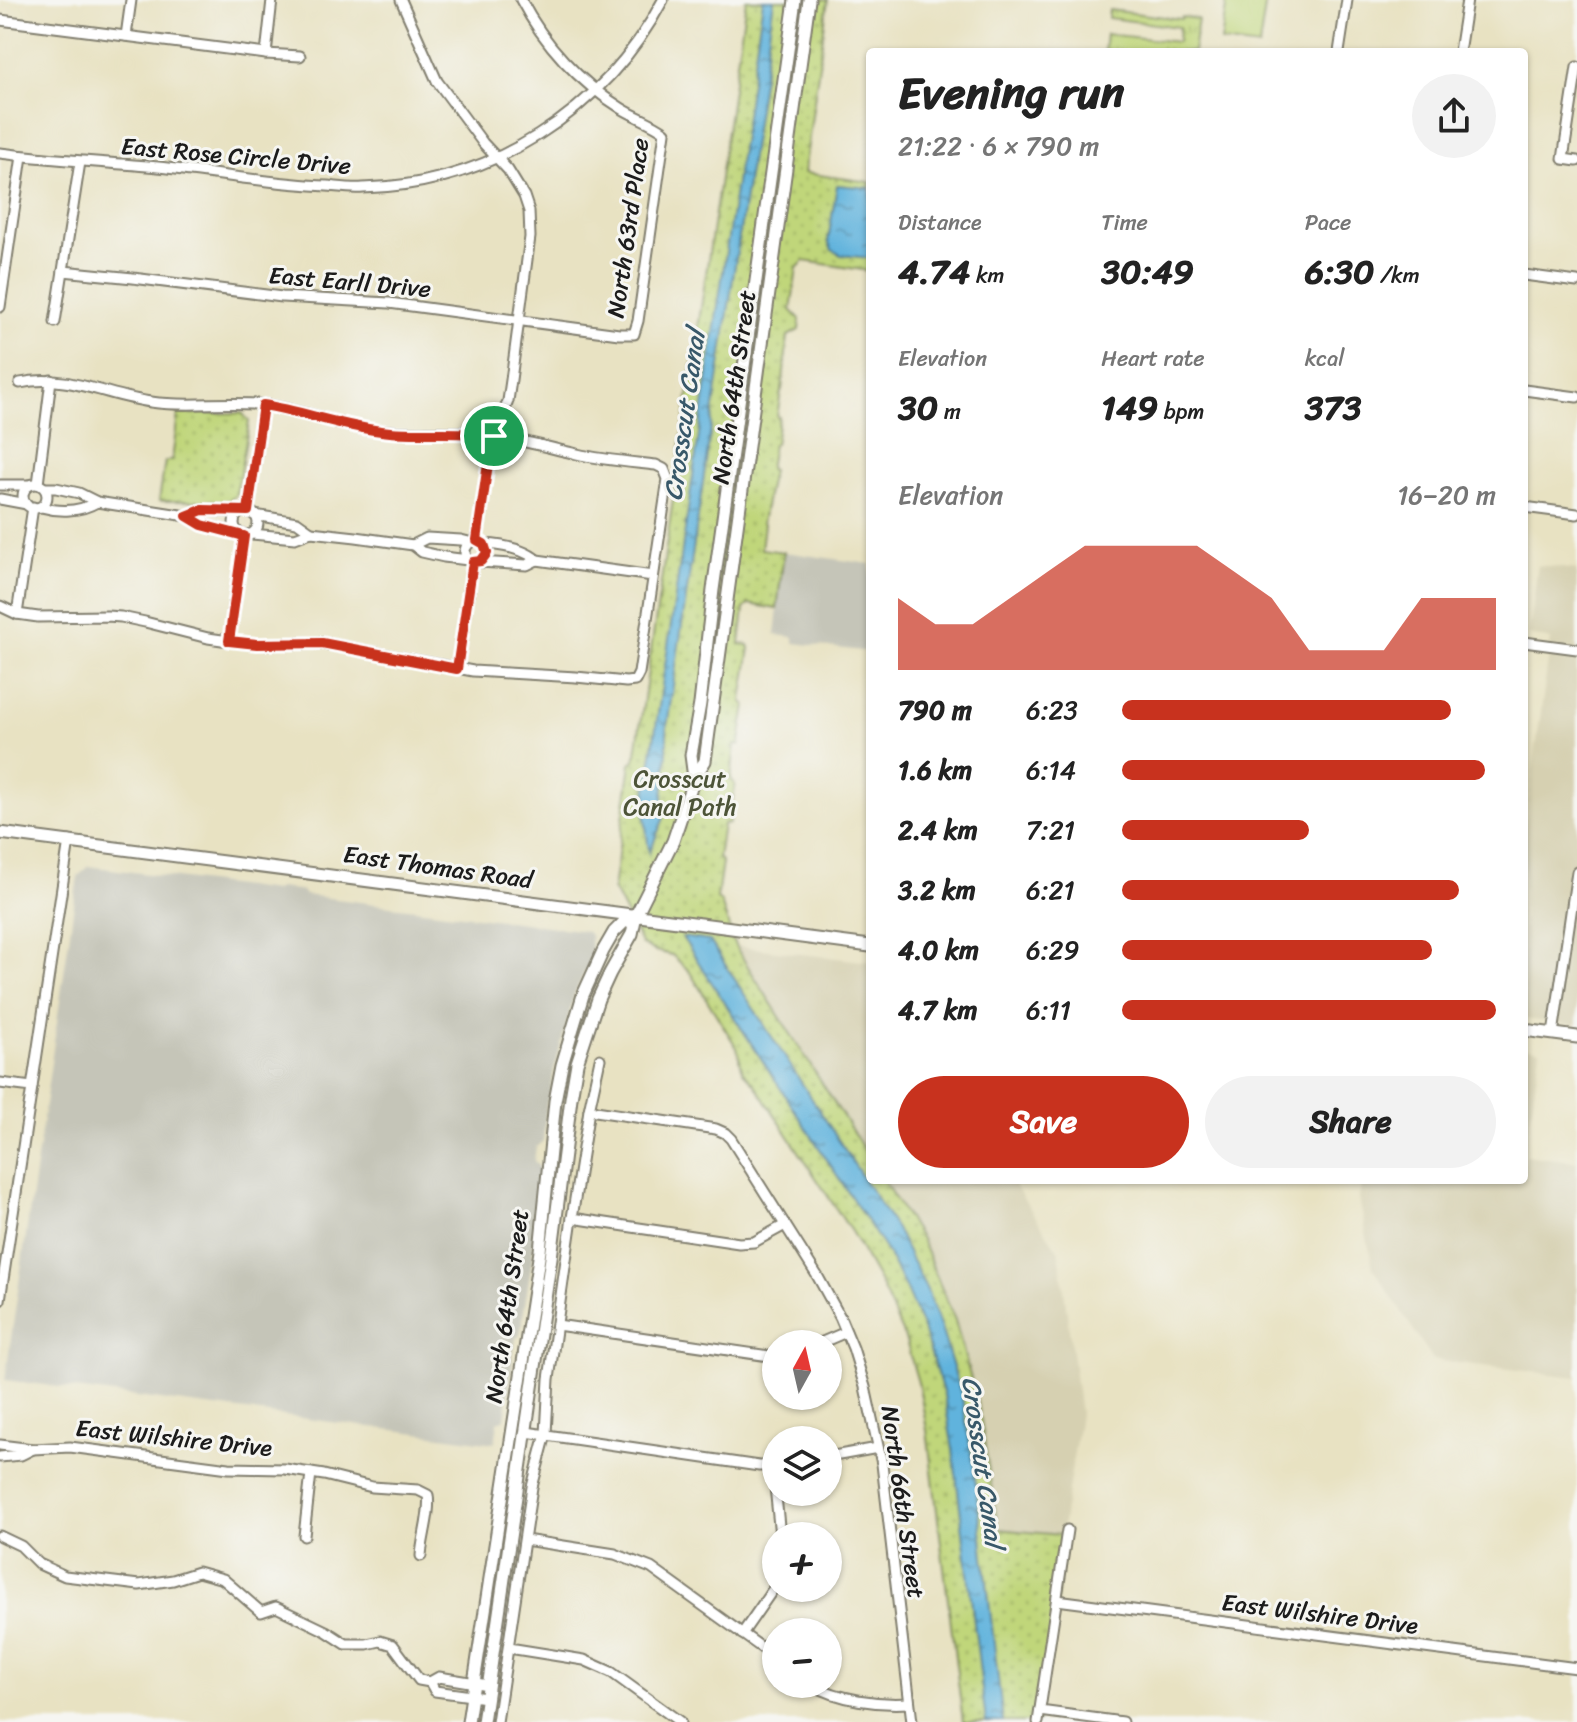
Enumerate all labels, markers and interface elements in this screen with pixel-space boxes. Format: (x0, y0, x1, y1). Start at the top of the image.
text: Evening run (898, 54, 1124, 132)
button: share (1412, 74, 1496, 158)
text: 21:22 · 6 × 790 m (898, 123, 1099, 169)
street label: East Rose Circle Drive (119, 125, 353, 187)
street label: North 63rd Place (595, 135, 661, 321)
text: Distance (898, 203, 982, 242)
text: Time (1101, 203, 1148, 242)
text: Pace (1305, 203, 1351, 242)
text: 4.74 (898, 242, 970, 302)
text: 30:49 (1101, 242, 1194, 302)
text: 6:30 (1305, 242, 1374, 302)
street label: East Earll Drive (267, 254, 433, 310)
text: km (970, 256, 1005, 295)
text: /km (1374, 256, 1420, 295)
street label: North 64th Street (700, 287, 768, 487)
water label: Crosscut Canal (649, 321, 719, 503)
text: Elevation (898, 339, 987, 378)
text: Heart rate (1101, 339, 1205, 378)
text: kcal (1305, 339, 1345, 378)
text: 30 (898, 378, 938, 438)
text: 149 (1101, 378, 1158, 438)
text: 373 (1305, 378, 1361, 438)
text: m (938, 392, 961, 431)
text: bpm (1158, 392, 1204, 431)
pin (460, 402, 528, 470)
icon: arrive (472, 414, 516, 458)
text: Elevation (898, 472, 1003, 518)
text: 16–20 m (1397, 472, 1496, 518)
text: 790 m (898, 687, 972, 733)
text: 6:23 (1026, 687, 1078, 733)
text: 1.6 km (898, 747, 972, 793)
text: 6:14 (1026, 747, 1076, 793)
park label: Crosscut Canal Path (623, 758, 737, 828)
text: 2.4 km (898, 807, 978, 853)
text: 7:21 (1026, 807, 1075, 853)
street label: East Thomas Road (341, 833, 537, 901)
text: 3.2 km (898, 867, 976, 913)
text: 6:21 (1026, 867, 1075, 913)
text: 4.0 km (898, 927, 979, 973)
text: 6:29 (1026, 927, 1080, 973)
text: 4.7 km (898, 987, 977, 1033)
text: 6:11 (1026, 987, 1071, 1033)
button: Save (898, 1076, 1189, 1168)
button: Share (1205, 1076, 1496, 1168)
street label: North 64th Street (473, 1206, 541, 1406)
north arrow (762, 1330, 842, 1410)
map controls (762, 1330, 842, 1698)
water label: Crosscut Canal (948, 1374, 1018, 1556)
street label: North 66th Street (869, 1403, 937, 1601)
street label: East Wilshire Drive (74, 1407, 275, 1469)
button: layers (762, 1426, 842, 1506)
button: + (762, 1522, 842, 1602)
street label: East Wilshire Drive (1220, 1581, 1421, 1647)
button: − (762, 1618, 842, 1698)

